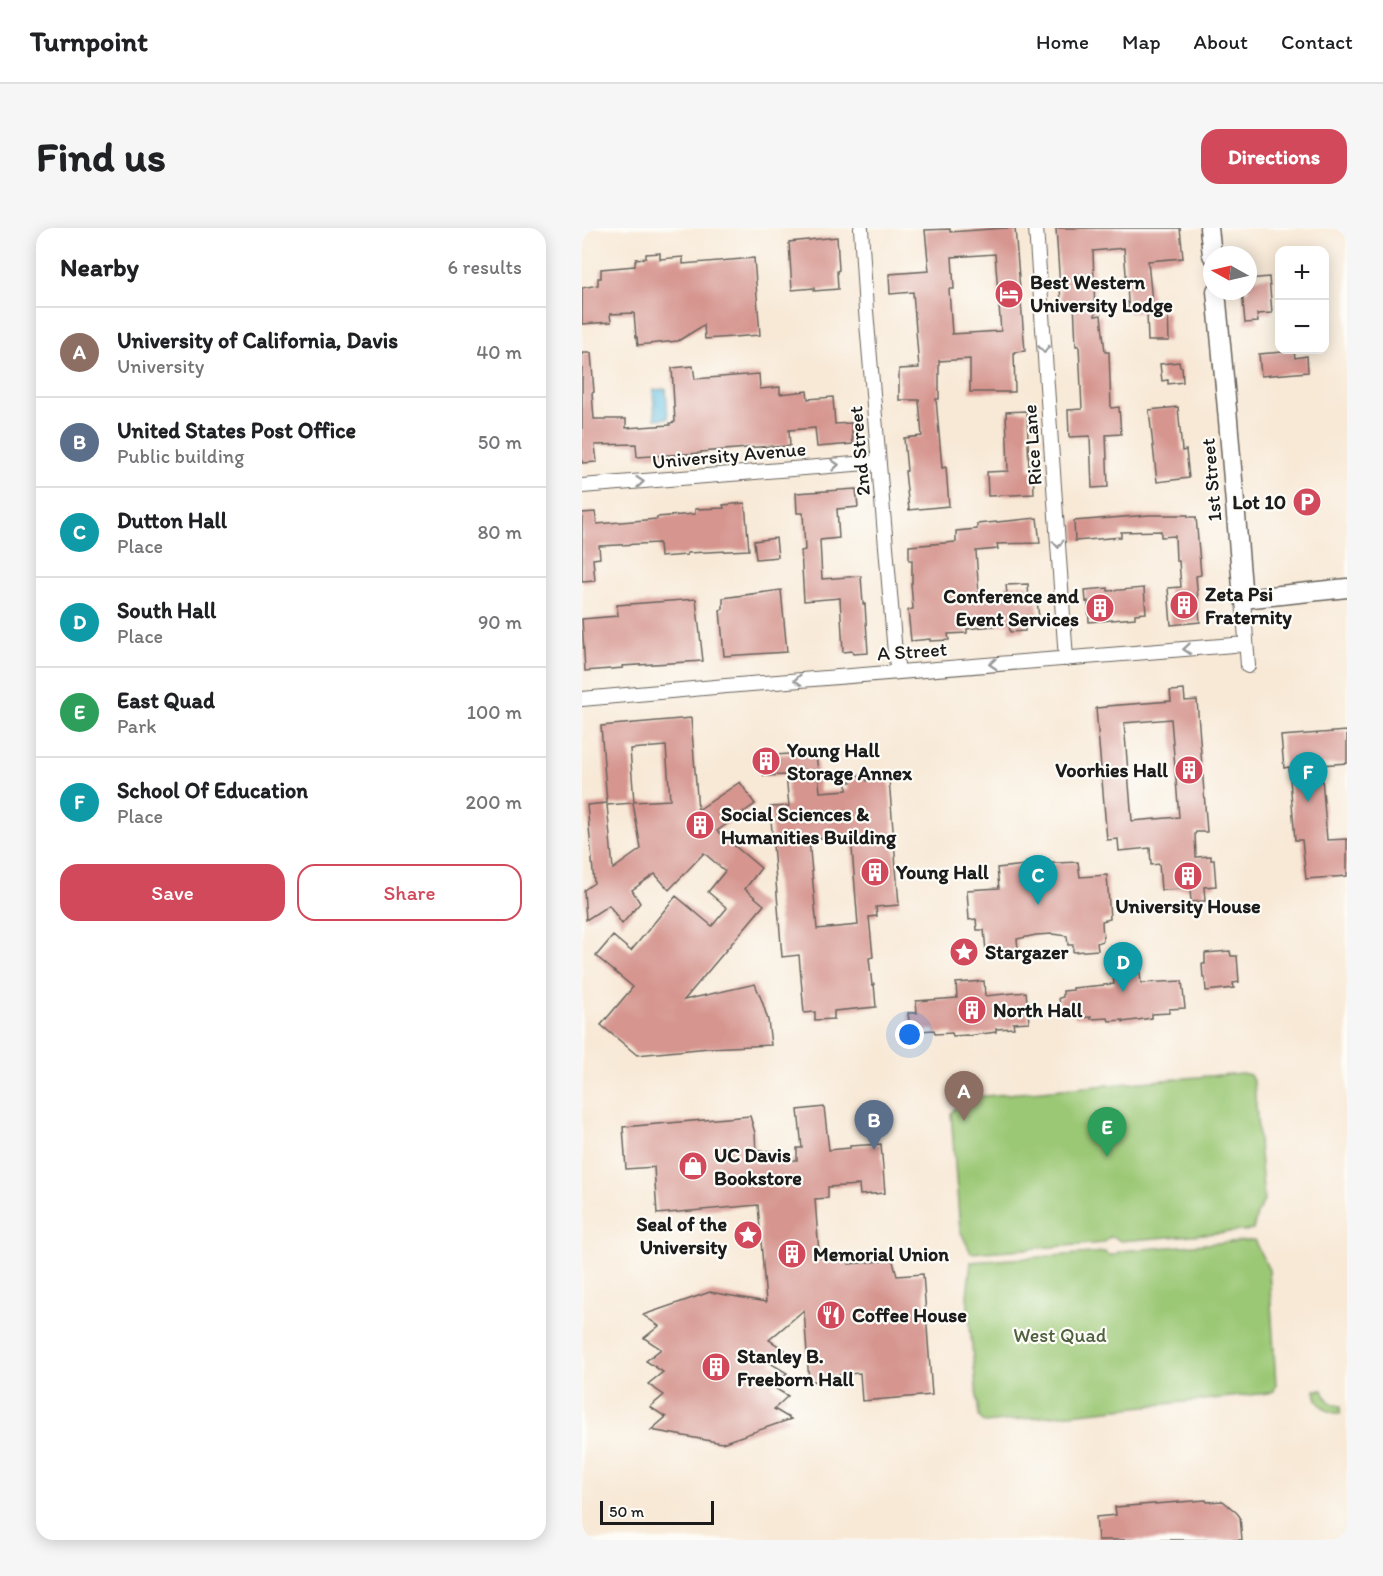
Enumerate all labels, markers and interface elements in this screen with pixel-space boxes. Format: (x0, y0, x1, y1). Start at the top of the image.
text: Turnpoint (30, 24, 148, 58)
text: Home (1036, 29, 1089, 54)
text: Map (1122, 29, 1161, 54)
text: About (1194, 29, 1248, 54)
text: Contact (1281, 29, 1353, 54)
button: Directions (1201, 129, 1347, 184)
text: Find us (36, 131, 166, 182)
north arrow (1203, 246, 1257, 300)
map controls (1275, 246, 1329, 354)
button: + (1275, 246, 1329, 300)
text: Nearby (60, 251, 139, 283)
text: 6 results (448, 255, 522, 279)
place label: Best Western University Lodge (1030, 270, 1173, 318)
hotel icon: Best Western University Lodge (993, 278, 1025, 310)
button: − (1275, 300, 1329, 354)
text: University of California, Davis (117, 327, 398, 354)
text: A (73, 340, 86, 364)
text: 40 m (476, 340, 522, 364)
one-way arrow (1038, 345, 1051, 354)
text: University (117, 354, 204, 378)
street label: 2nd Street (843, 404, 875, 497)
street label: Rice Lane (1017, 404, 1047, 486)
text: United States Post Office (117, 417, 356, 444)
text: B (73, 430, 86, 454)
text: 50 m (478, 430, 522, 454)
street label: University Avenue (651, 436, 807, 474)
street label: 1st Street (1195, 437, 1227, 523)
text: Public building (117, 444, 244, 468)
one-way arrow (830, 459, 839, 472)
one-way arrow (636, 475, 645, 488)
parking icon: Lot 10 (1291, 486, 1323, 518)
place label: Lot 10 (1232, 490, 1286, 514)
text: Dutton Hall (117, 507, 227, 534)
text: C (73, 520, 86, 544)
text: 80 m (477, 520, 522, 544)
text: Place (117, 534, 163, 558)
one-way arrow (1052, 539, 1065, 548)
place label: Zeta Psi Fraternity (1205, 582, 1292, 630)
place label: Conference and Event Services (943, 584, 1080, 631)
building icon: Zeta Psi Fraternity (1168, 589, 1200, 621)
building icon: Conference and Event Services (1084, 592, 1116, 624)
text: South Hall (117, 597, 216, 624)
text: D (73, 610, 86, 634)
text: 90 m (478, 610, 522, 634)
text: Place (117, 624, 163, 648)
street label: A Street (876, 637, 948, 665)
one-way arrow (1183, 642, 1192, 655)
one-way arrow (988, 658, 997, 671)
one-way arrow (794, 673, 803, 686)
text: East Quad (117, 687, 215, 714)
text: E (74, 700, 85, 724)
text: 100 m (467, 700, 522, 724)
text: Park (117, 714, 156, 738)
place label: Young Hall Storage Annex (786, 738, 913, 786)
building icon: Young Hall Storage Annex (750, 745, 782, 777)
pin: F (1288, 752, 1328, 802)
building icon: Voorhies Hall (1173, 754, 1205, 786)
place label: Voorhies Hall (1055, 758, 1168, 782)
text: School Of Education (117, 777, 308, 804)
text: F (74, 790, 85, 814)
text: 200 m (466, 790, 522, 814)
place label: Social Sciences & Humanities Building (721, 802, 897, 850)
text: Place (117, 804, 163, 828)
building icon: Social Sciences & Humanities Building (684, 809, 716, 841)
building icon: Young Hall (859, 856, 891, 888)
pin: C (1018, 856, 1058, 905)
place label: Young Hall (895, 860, 989, 885)
building icon: University House (1172, 860, 1204, 892)
button: Save (60, 864, 285, 921)
button: Share (297, 864, 522, 921)
place label: University House (1115, 894, 1261, 919)
place icon: Stargazer (948, 936, 980, 968)
place label: Stargazer (985, 940, 1069, 965)
pin: D (1104, 942, 1142, 992)
building icon: North Hall (956, 994, 988, 1026)
place label: North Hall (993, 998, 1083, 1022)
your location (895, 1020, 924, 1049)
pin: A (944, 1072, 983, 1121)
pin: B (854, 1100, 894, 1150)
pin: E (1088, 1108, 1126, 1157)
place label: UC Davis Bookstore (714, 1143, 802, 1190)
shop icon: UC Davis Bookstore (677, 1150, 709, 1182)
place label: Seal of the University (636, 1212, 728, 1260)
place icon: Seal of the University (732, 1219, 764, 1251)
building icon: Memorial Union (776, 1238, 808, 1270)
place label: Memorial Union (813, 1242, 949, 1266)
restaurant icon: Coffee House (815, 1299, 847, 1331)
place label: Coffee House (852, 1303, 967, 1327)
park label: West Quad (1013, 1323, 1107, 1347)
place label: Stanley B. Freeborn Hall (737, 1344, 854, 1391)
building icon: Stanley B. Freeborn Hall (700, 1351, 732, 1383)
scale bar (600, 1498, 714, 1526)
text: 50 m (609, 1502, 644, 1521)

